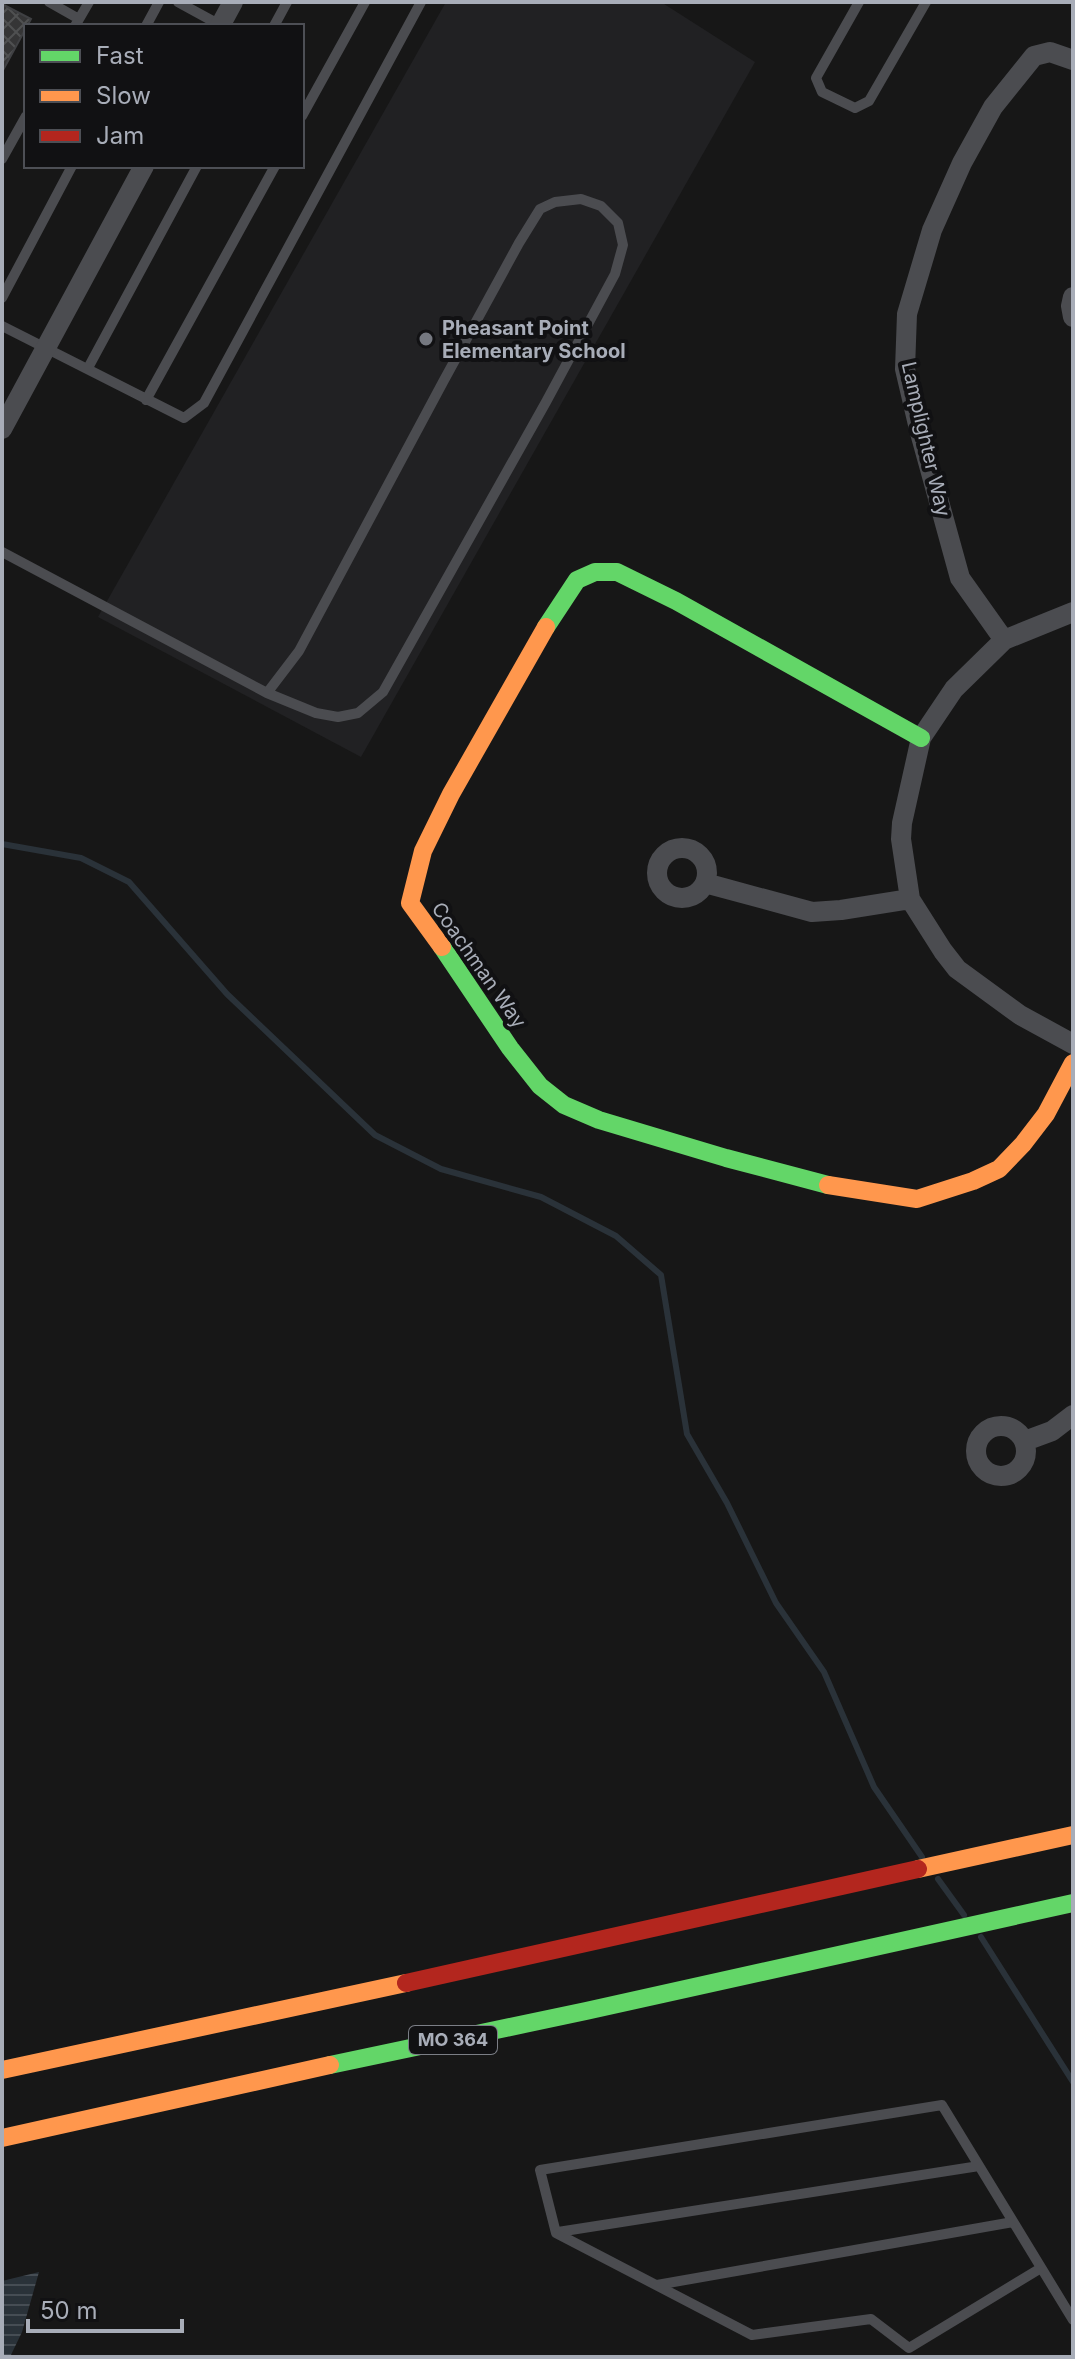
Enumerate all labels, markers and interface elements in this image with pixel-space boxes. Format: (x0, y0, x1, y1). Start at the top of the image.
legend (24, 24, 304, 168)
text: Fast (96, 41, 144, 70)
text: Slow (96, 81, 151, 110)
text: Jam (96, 121, 144, 150)
place label: Pheasant Point Elementary School (442, 316, 626, 363)
marker: Pheasant Point Elementary School (417, 330, 435, 348)
street label: Lamplighter Way (897, 359, 955, 519)
street label: Coachman Way (427, 897, 531, 1033)
road number: MO 364 (409, 2026, 497, 2054)
scale bar (28, 2283, 182, 2333)
text: 50 m (40, 2296, 98, 2325)

